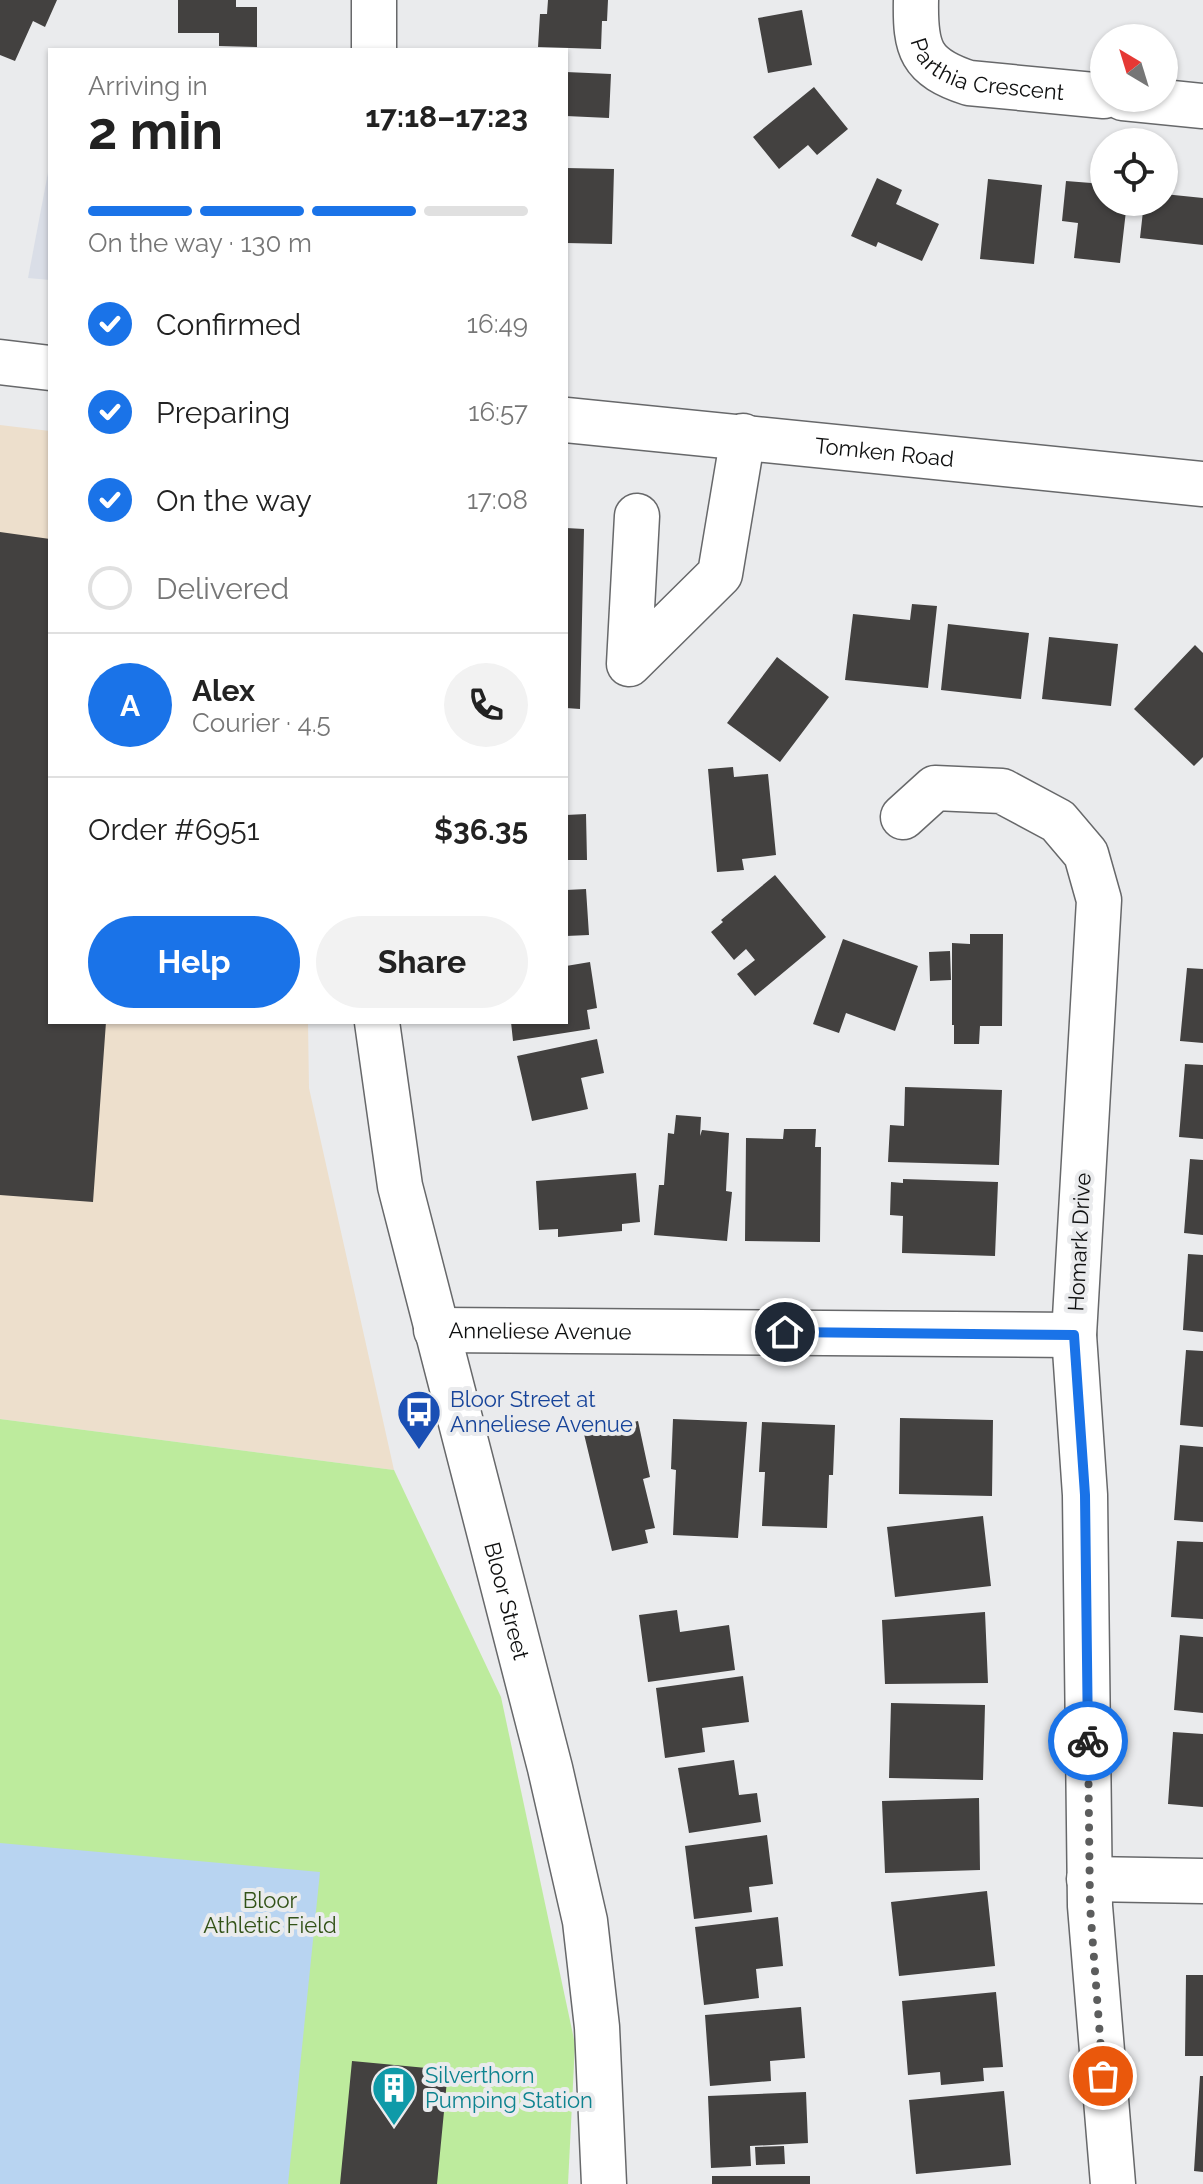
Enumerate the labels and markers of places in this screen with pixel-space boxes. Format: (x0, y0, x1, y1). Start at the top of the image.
pin (751, 1298, 819, 1366)
place label: Bloor Street at Anneliese Avenue (450, 1386, 633, 1437)
bus stop icon: Bloor Street at Anneliese Avenue (395, 1388, 443, 1451)
pin (1069, 2042, 1137, 2110)
place label: Silverthorn Pumping Station (425, 2062, 593, 2113)
building icon: Silverthorn Pumping Station (370, 2064, 418, 2127)

